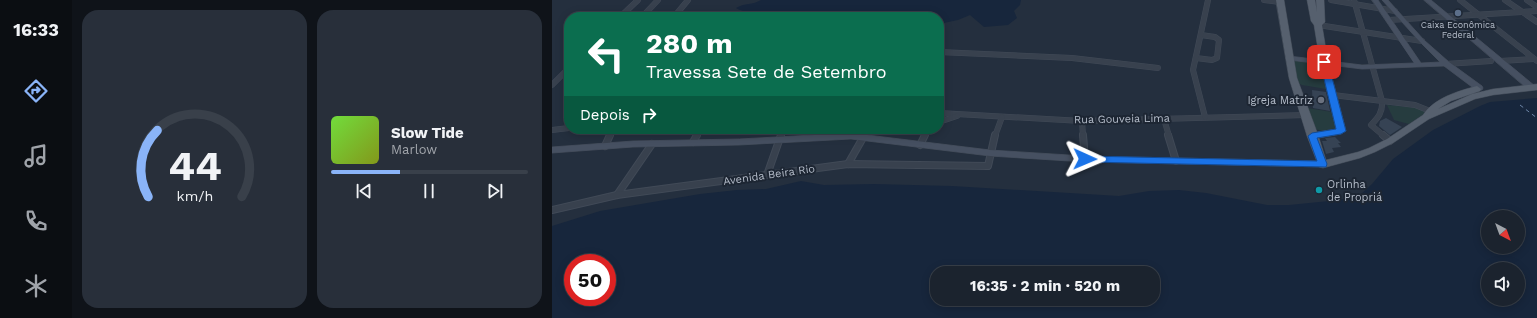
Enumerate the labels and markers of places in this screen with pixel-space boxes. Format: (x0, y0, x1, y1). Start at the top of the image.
marker: Caixa Econômica Federal (1453, 8, 1463, 18)
place label: Caixa Econômica Federal (1421, 20, 1495, 40)
pin (1307, 45, 1341, 79)
place label: Igreja Matriz (1247, 94, 1313, 107)
marker: Igreja Matriz (1316, 95, 1326, 105)
place label: Orlinha de Propriá (1327, 178, 1382, 204)
marker: Orlinha de Propriá (1314, 185, 1324, 195)

